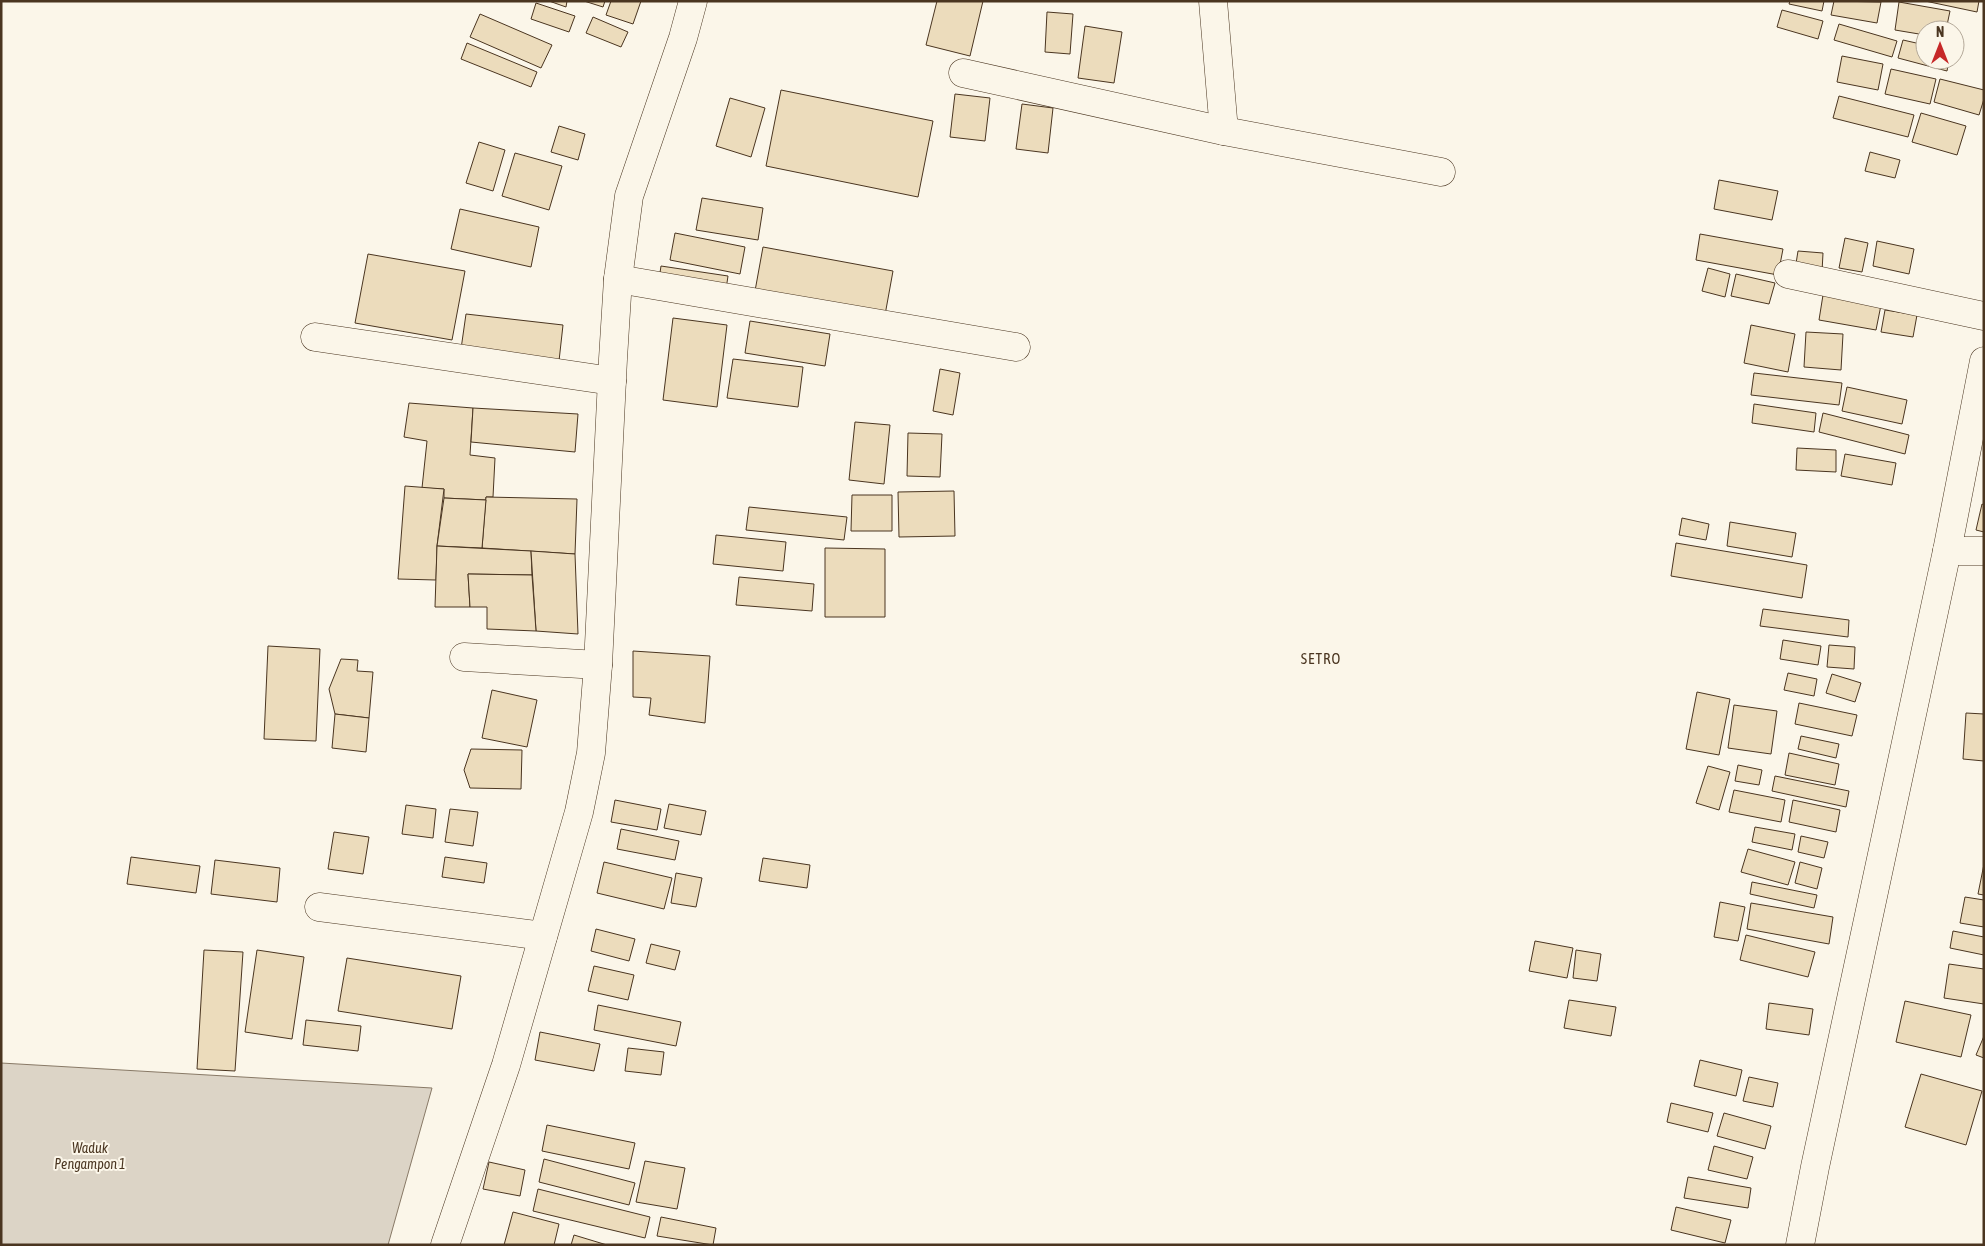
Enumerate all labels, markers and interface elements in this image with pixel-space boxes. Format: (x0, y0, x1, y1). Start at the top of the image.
north arrow (1915, 20, 1965, 70)
text: N (1936, 24, 1944, 40)
district label: SETRO (1301, 650, 1341, 667)
water label: Waduk Pengampon 1 (54, 1140, 126, 1172)

